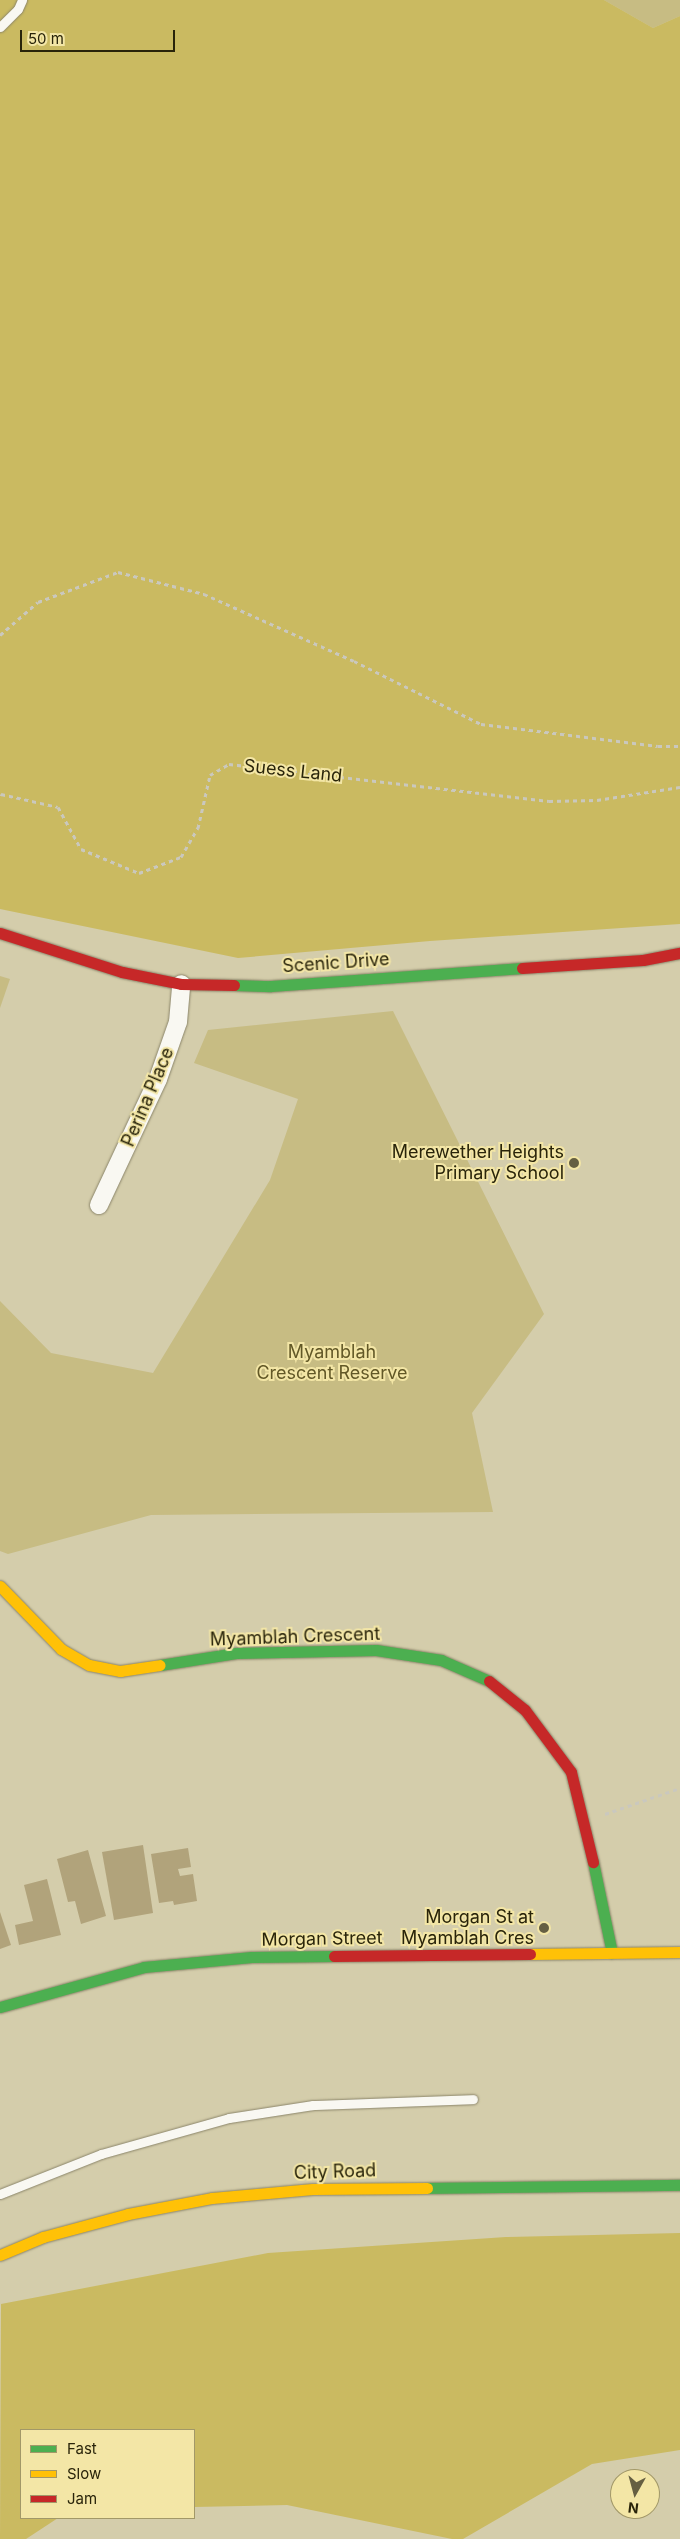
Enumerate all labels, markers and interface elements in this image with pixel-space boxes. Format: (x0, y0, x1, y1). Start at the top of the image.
scale bar (22, 20, 178, 52)
text: 50 m (28, 29, 64, 48)
street label: Suess Land (243, 755, 343, 787)
street label: Scenic Drive (282, 948, 390, 978)
street label: Perina Place (117, 1044, 179, 1150)
place label: Merewether Heights Primary School (392, 1142, 564, 1184)
marker: Merewether Heights Primary School (568, 1157, 580, 1169)
park label: Myamblah Crescent Reserve (256, 1342, 408, 1385)
street label: Myamblah Crescent (209, 1623, 381, 1651)
place label: Morgan St at Myamblah Cres (401, 1907, 534, 1950)
marker: Morgan St at Myamblah Cres (538, 1922, 550, 1934)
street label: Morgan Street (261, 1927, 383, 1951)
street label: City Road (293, 2160, 377, 2184)
legend (20, 2429, 195, 2519)
text: Fast (67, 2439, 97, 2458)
text: Slow (67, 2464, 101, 2483)
north arrow (610, 2469, 660, 2519)
text: Jam (67, 2489, 97, 2508)
text: N (627, 2499, 640, 2517)

